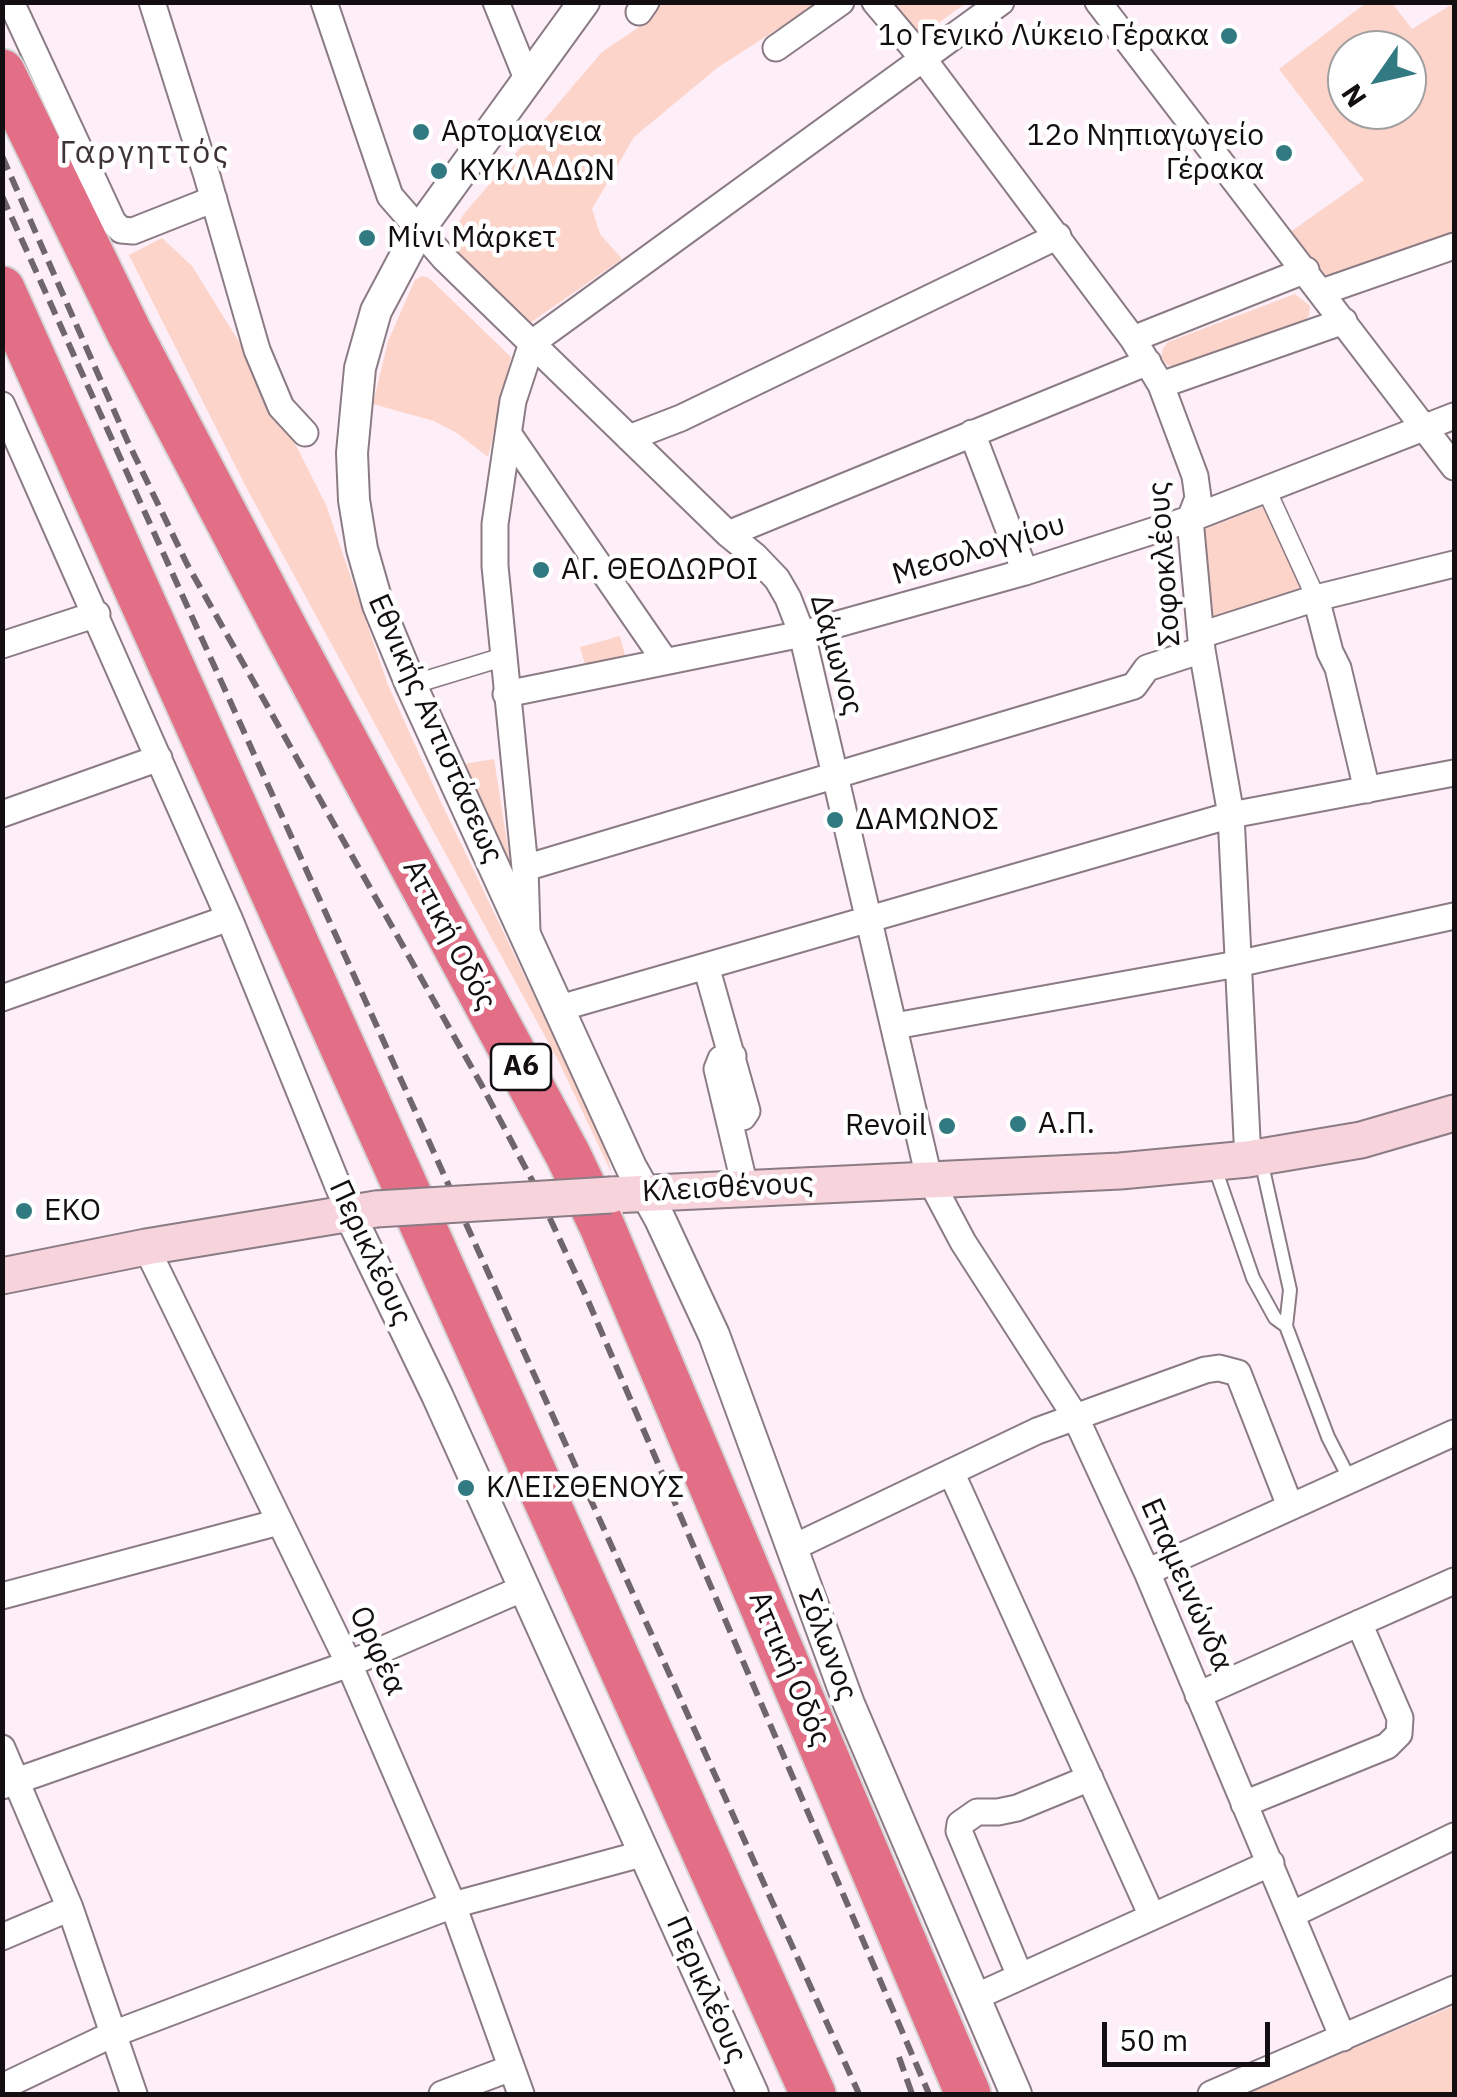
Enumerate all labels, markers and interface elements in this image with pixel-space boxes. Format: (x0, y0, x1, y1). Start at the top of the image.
place label: 1ο Γενικό Λύκειο Γέρακα (878, 18, 1209, 54)
marker: 1ο Γενικό Λύκειο Γέρακα (1218, 25, 1240, 47)
north arrow (1327, 30, 1427, 130)
text: N (1332, 77, 1374, 115)
place label: Αρτομαγεια (441, 114, 602, 150)
place label: 12ο Νηπιαγωγείο Γέρακα (1026, 118, 1264, 188)
marker: Αρτομαγεια (410, 121, 432, 143)
district label: Γαργηττός (59, 135, 231, 173)
marker: 12ο Νηπιαγωγείο Γέρακα (1273, 142, 1295, 164)
place label: ΚΥΚΛΑΔΩΝ (459, 153, 615, 189)
marker: ΚΥΚΛΑΔΩΝ (428, 160, 450, 182)
place label: Μίνι Μάρκετ (387, 220, 557, 256)
marker: Μίνι Μάρκετ (356, 227, 378, 249)
street label: Σοφοκλέους (1141, 480, 1189, 648)
street label: Μεσολογγίου (888, 507, 1070, 593)
place label: ΑΓ. ΘΕΟΔΩΡΟΙ (561, 552, 758, 588)
marker: ΑΓ. ΘΕΟΔΩΡΟΙ (530, 559, 552, 581)
street label: Εθνικής Αντιστάσεως (359, 589, 511, 869)
street label: Δάμωνος (802, 590, 870, 720)
place label: ΔΑΜΩΝΟΣ (855, 802, 999, 838)
marker: ΔΑΜΩΝΟΣ (824, 809, 846, 831)
street label: Αττική Οδός (394, 854, 504, 1016)
road number: Α6 (491, 1044, 551, 1090)
place label: Α.Π. (1038, 1106, 1095, 1142)
place label: Revoil (845, 1108, 927, 1144)
marker: Α.Π. (1007, 1113, 1029, 1135)
marker: Revoil (936, 1115, 958, 1137)
street label: Κλεισθένους (641, 1166, 815, 1210)
street label: Περικλέους (321, 1174, 419, 1332)
place label: ΕΚΟ (44, 1193, 101, 1229)
marker: ΕΚΟ (13, 1200, 35, 1222)
place label: ΚΛΕΙΣΘΕΝΟΥΣ (486, 1470, 685, 1506)
marker: ΚΛΕΙΣΘΕΝΟΥΣ (455, 1477, 477, 1499)
street label: Επαμεινώνδα (1132, 1493, 1240, 1677)
street label: Σόλωνος (789, 1584, 865, 1706)
street label: Αττική Οδός (740, 1586, 838, 1752)
street label: Ορφέα (341, 1601, 413, 1701)
street label: Περικλέους (658, 1911, 754, 2069)
scale bar (1107, 2002, 1274, 2064)
text: 50 m (1119, 2020, 1188, 2059)

